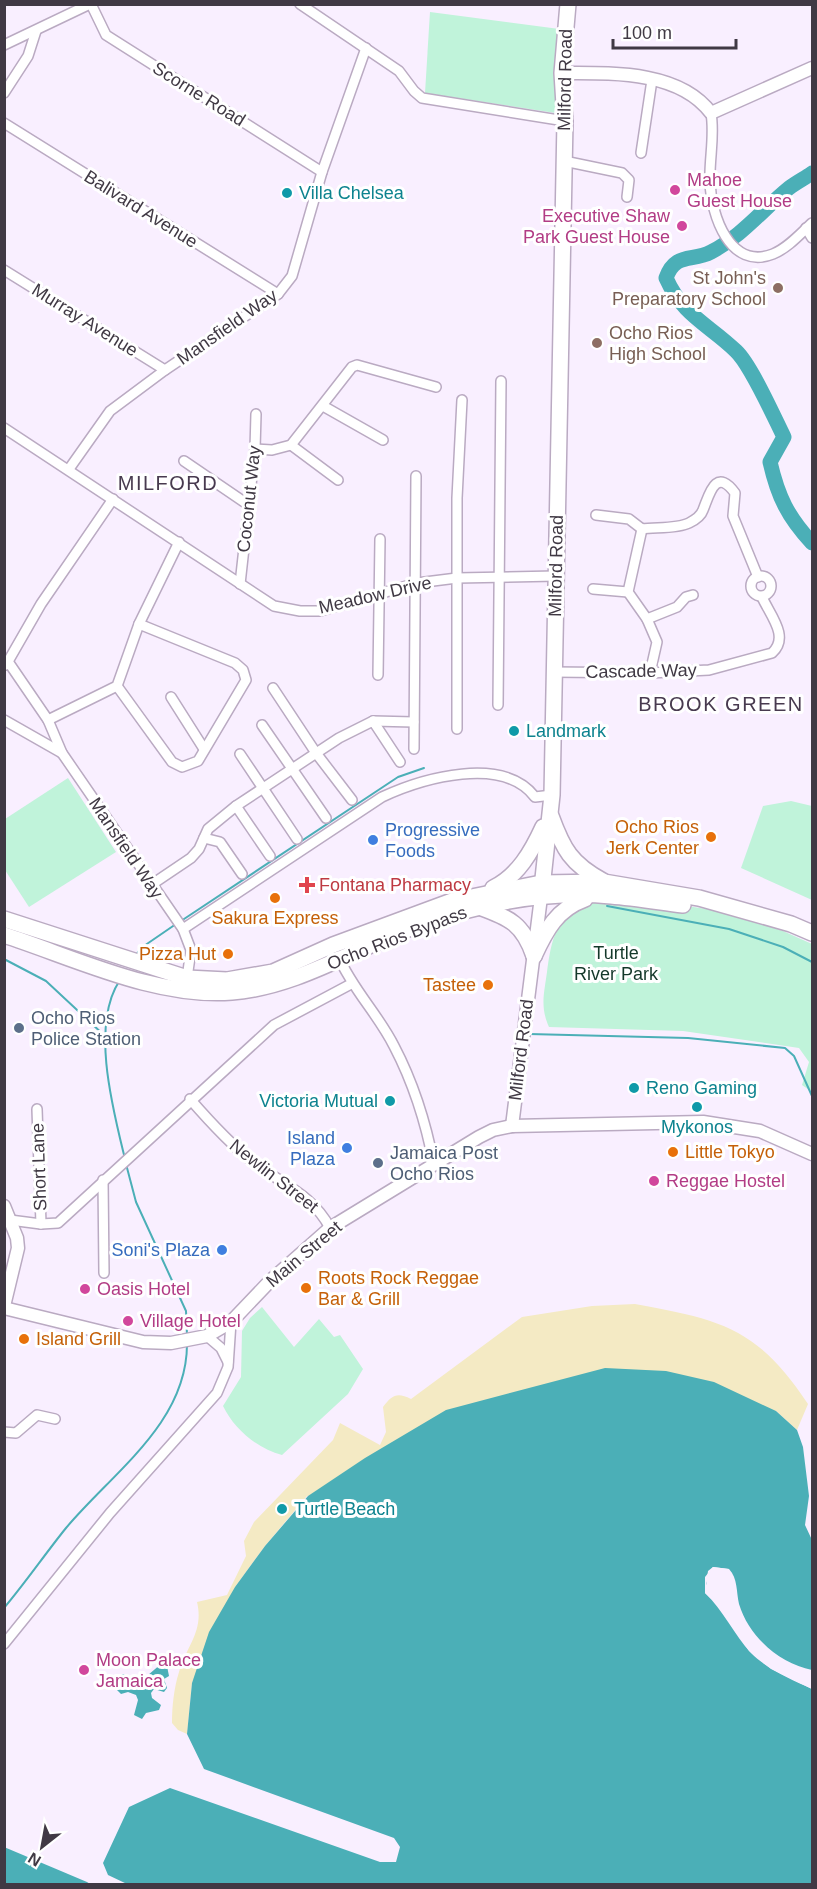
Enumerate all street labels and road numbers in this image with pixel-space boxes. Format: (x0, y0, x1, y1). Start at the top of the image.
street label: Milford Road (554, 29, 576, 131)
street label: Scorne Road (149, 58, 249, 130)
street label: Balivard Avenue (81, 166, 201, 252)
street label: Murray Avenue (28, 280, 142, 360)
street label: Mansfield Way (173, 285, 281, 369)
street label: Coconut Way (233, 445, 265, 553)
street label: Milford Road (545, 515, 567, 617)
street label: Meadow Drive (317, 572, 433, 618)
street label: Cascade Way (585, 660, 697, 682)
street label: Mansfield Way (85, 794, 167, 902)
street label: Ocho Rios Bypass (324, 902, 470, 974)
street label: Milford Road (505, 998, 537, 1102)
street label: Short Lane (27, 1123, 51, 1211)
street label: Newlin Street (226, 1135, 322, 1217)
street label: Main Street (262, 1217, 346, 1291)

